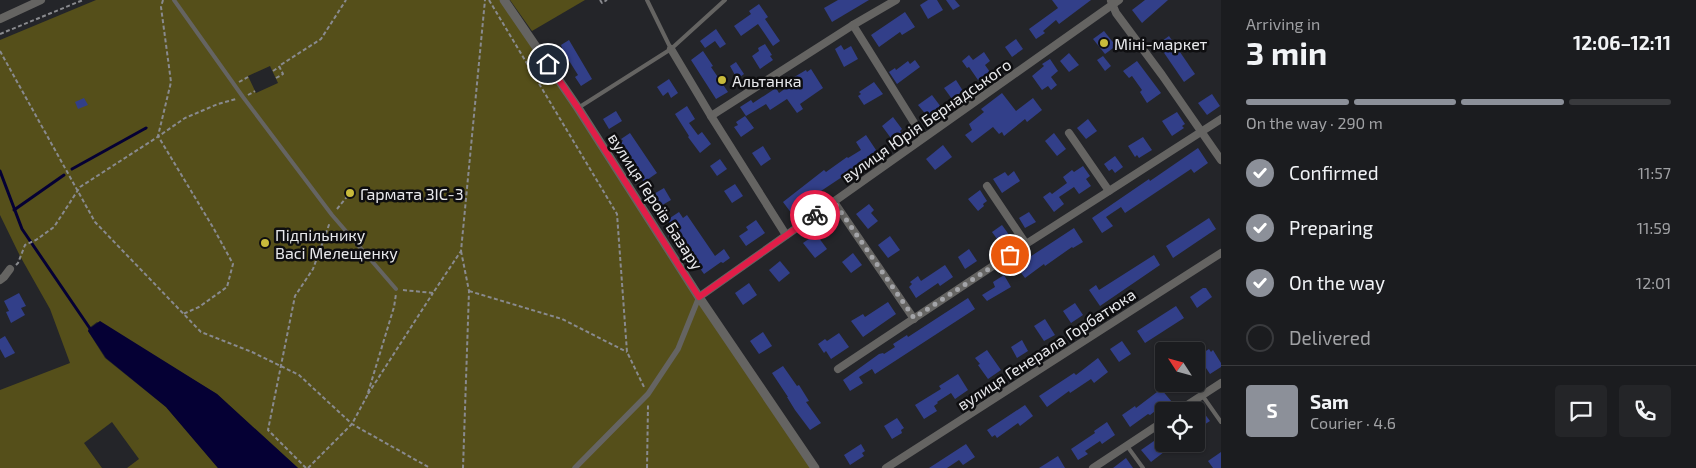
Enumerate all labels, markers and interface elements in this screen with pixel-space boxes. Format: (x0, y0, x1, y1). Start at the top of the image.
text: Arriving in (1246, 14, 1320, 33)
text: 12:06–12:11 (1573, 31, 1671, 54)
text: 3 min (1246, 33, 1327, 71)
place label: Міні-маркет (1114, 34, 1208, 53)
marker: Міні-маркет (1098, 37, 1110, 49)
pin (527, 43, 569, 85)
icon: home (534, 50, 562, 78)
street label: вулиця Юрія Бернадського (838, 54, 1015, 187)
place label: Альтанка (732, 71, 802, 90)
marker: Альтанка (716, 74, 728, 86)
text: On the way · 290 m (1246, 113, 1383, 132)
street label: вулиця Героїв Базару (604, 129, 708, 274)
icon: check (1246, 159, 1274, 187)
text: Confirmed (1289, 161, 1379, 184)
text: 11:57 (1638, 163, 1671, 182)
place label: Гармата ЗІС-3 (360, 184, 464, 203)
marker: Гармата ЗІС-3 (344, 187, 356, 199)
courier (790, 190, 840, 240)
icon: bike (801, 201, 829, 229)
icon: check (1246, 214, 1274, 242)
text: Preparing (1289, 216, 1373, 239)
text: 11:59 (1637, 218, 1671, 237)
place label: Підпільнику Васі Мелещенку (275, 225, 398, 263)
pin (989, 234, 1031, 276)
marker: Підпільнику Васі Мелещенку (259, 237, 271, 249)
icon: bag (996, 241, 1024, 269)
icon: check (1246, 269, 1274, 297)
text: On the way (1289, 271, 1385, 294)
text: 12:01 (1636, 273, 1671, 292)
street label: вулиця Генерала Горбатюка (953, 284, 1139, 415)
text: Delivered (1289, 326, 1371, 349)
north arrow (1155, 342, 1205, 392)
map controls (1155, 342, 1205, 452)
button: chat (1555, 385, 1607, 437)
button: phone (1619, 385, 1671, 437)
text: Sam (1310, 390, 1349, 413)
text: S (1266, 399, 1278, 422)
button: locate (1155, 402, 1205, 452)
text: Courier · 4.6 (1310, 413, 1396, 432)

